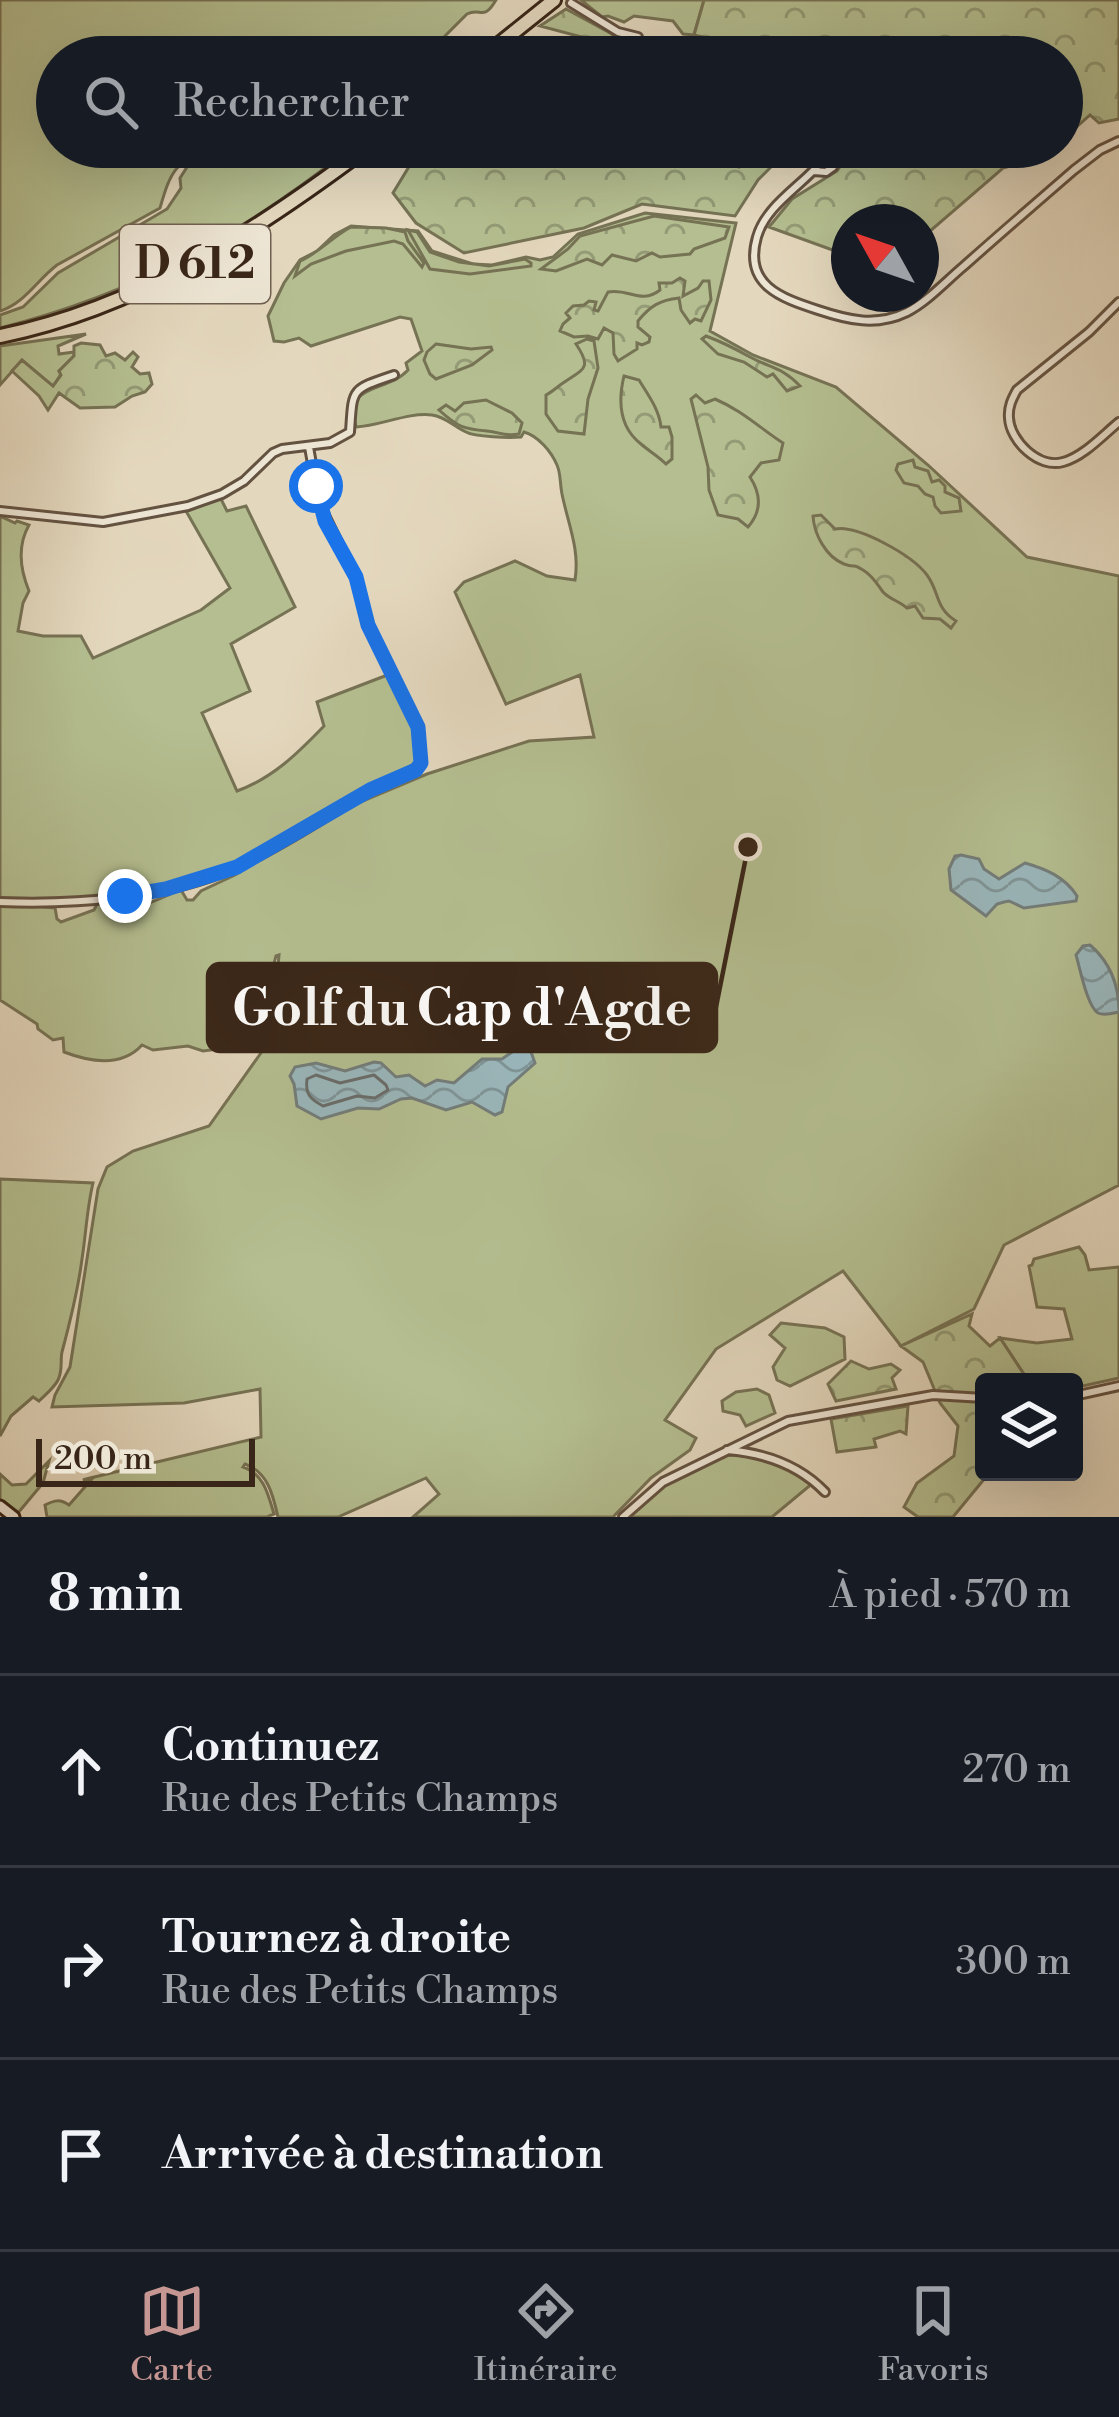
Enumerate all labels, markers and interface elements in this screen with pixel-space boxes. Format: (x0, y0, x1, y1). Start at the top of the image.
search box (36, 36, 1083, 168)
icon: search (78, 69, 144, 135)
text: Rechercher (174, 74, 410, 131)
north arrow (831, 204, 939, 312)
road number: D 612 (120, 225, 270, 303)
route start (289, 459, 343, 513)
route end (98, 869, 152, 923)
callout: Golf du Cap d'Agde (208, 964, 716, 1051)
text: Golf du Cap d'Agde (232, 978, 692, 1042)
map controls (975, 1373, 1083, 1481)
button: layers (975, 1373, 1083, 1481)
scale bar (36, 1433, 255, 1486)
text: 200 m (54, 1439, 152, 1480)
text: 8 min (48, 1563, 183, 1627)
text: À pied · 570 m (830, 1571, 1071, 1620)
text: Continuez (162, 1718, 379, 1775)
icon: ahead (48, 1738, 114, 1804)
text: 270 m (962, 1746, 1071, 1795)
text: Rue des Petits Champs (162, 1775, 558, 1824)
text: Tournez à droite (162, 1910, 511, 1967)
icon: right (48, 1930, 114, 1996)
text: 300 m (956, 1938, 1071, 1987)
text: Rue des Petits Champs (162, 1967, 558, 2016)
icon: arrive (48, 2122, 114, 2188)
text: Arrivée à destination (162, 2126, 603, 2183)
tab: Carte (130, 2278, 213, 2391)
tab: Itinéraire (474, 2278, 617, 2391)
tab: Favoris (878, 2278, 989, 2391)

